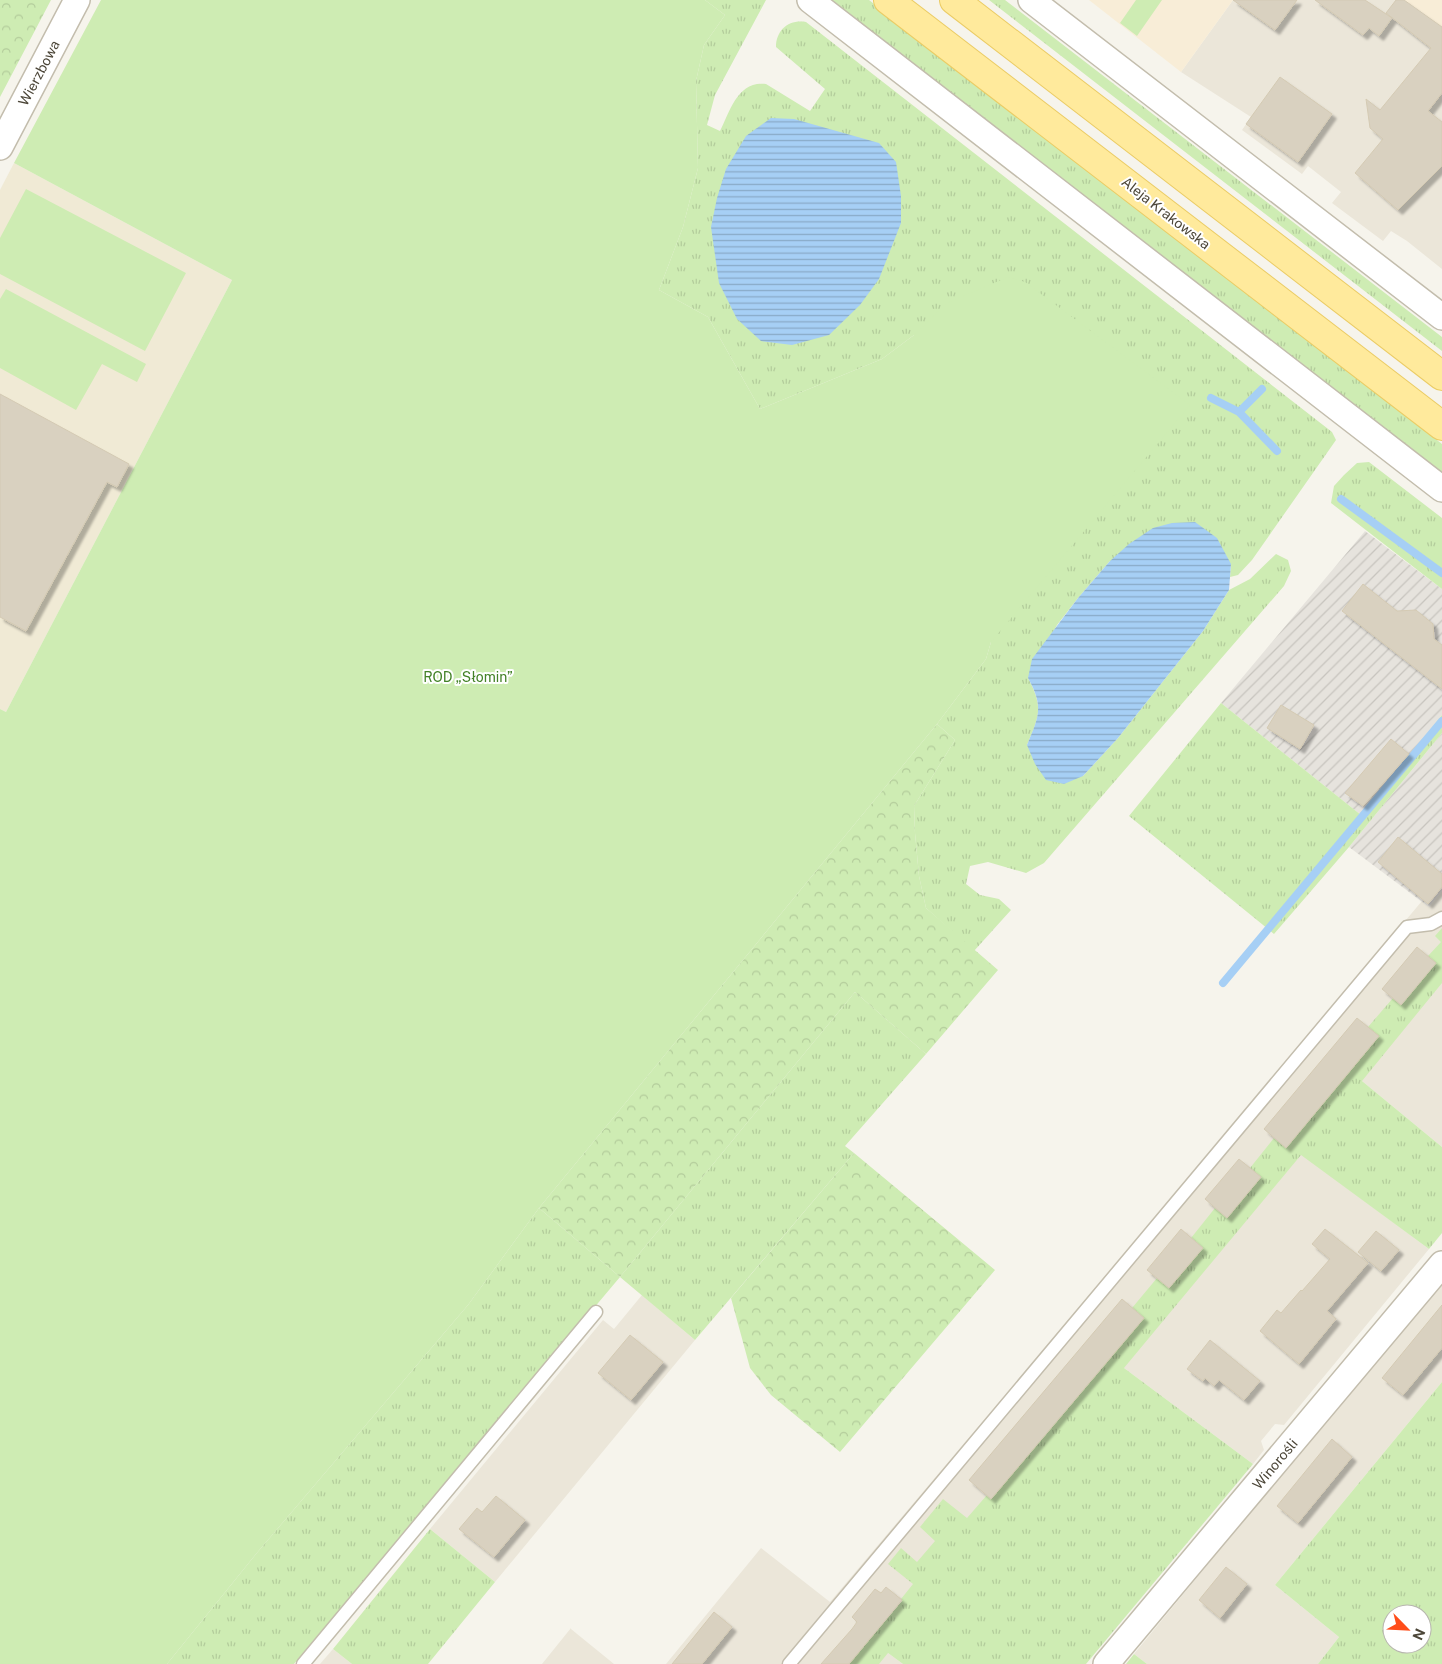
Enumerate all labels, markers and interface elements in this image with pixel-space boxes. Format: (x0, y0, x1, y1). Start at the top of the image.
street label: Wierzbowa (15, 38, 63, 108)
street label: Aleja Krakowska (1119, 174, 1213, 252)
park label: ROD „Słomin” (423, 669, 513, 685)
street label: Winorośli (1249, 1436, 1301, 1492)
north arrow (1382, 1604, 1432, 1654)
text: N (1409, 1626, 1428, 1643)

